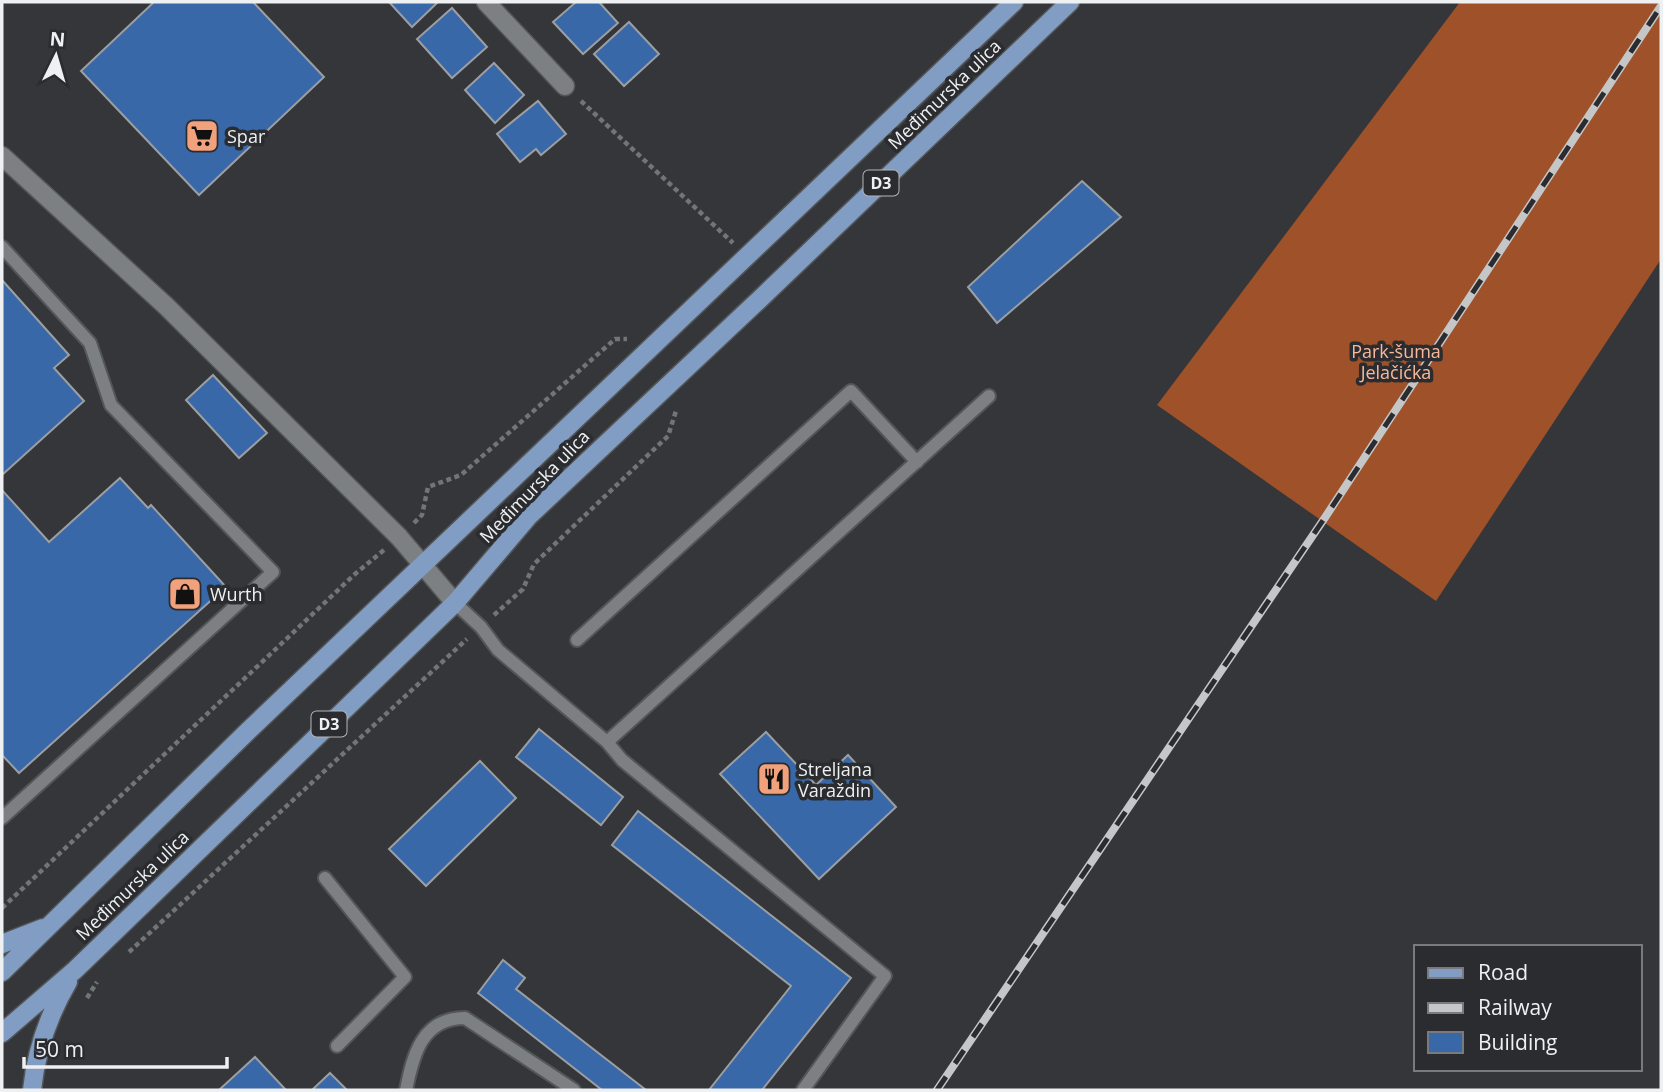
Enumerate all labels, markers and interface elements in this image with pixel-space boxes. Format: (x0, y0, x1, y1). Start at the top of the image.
north arrow (21, 21, 91, 91)
text: N (49, 25, 66, 53)
street label: Međimurska ulica (882, 34, 1006, 154)
supermarket icon: Spar (183, 117, 221, 155)
place label: Spar (227, 124, 266, 148)
road number: D3 (864, 170, 898, 196)
park label: Park-šuma Jelačićka (1351, 339, 1441, 384)
street label: Međimurska ulica (474, 424, 594, 548)
shop icon: Wurth (166, 575, 204, 613)
place label: Wurth (210, 582, 262, 606)
road number: D3 (312, 712, 346, 736)
place label: Streljana Varaždin (798, 757, 872, 802)
restaurant icon: Streljana Varaždin (755, 760, 793, 798)
street label: Međimurska ulica (70, 825, 194, 945)
legend (1414, 945, 1642, 1071)
text: Road (1478, 958, 1528, 986)
text: Railway (1478, 993, 1552, 1021)
scale bar (24, 1026, 228, 1070)
text: Building (1478, 1028, 1557, 1056)
text: 50 m (35, 1035, 84, 1063)

